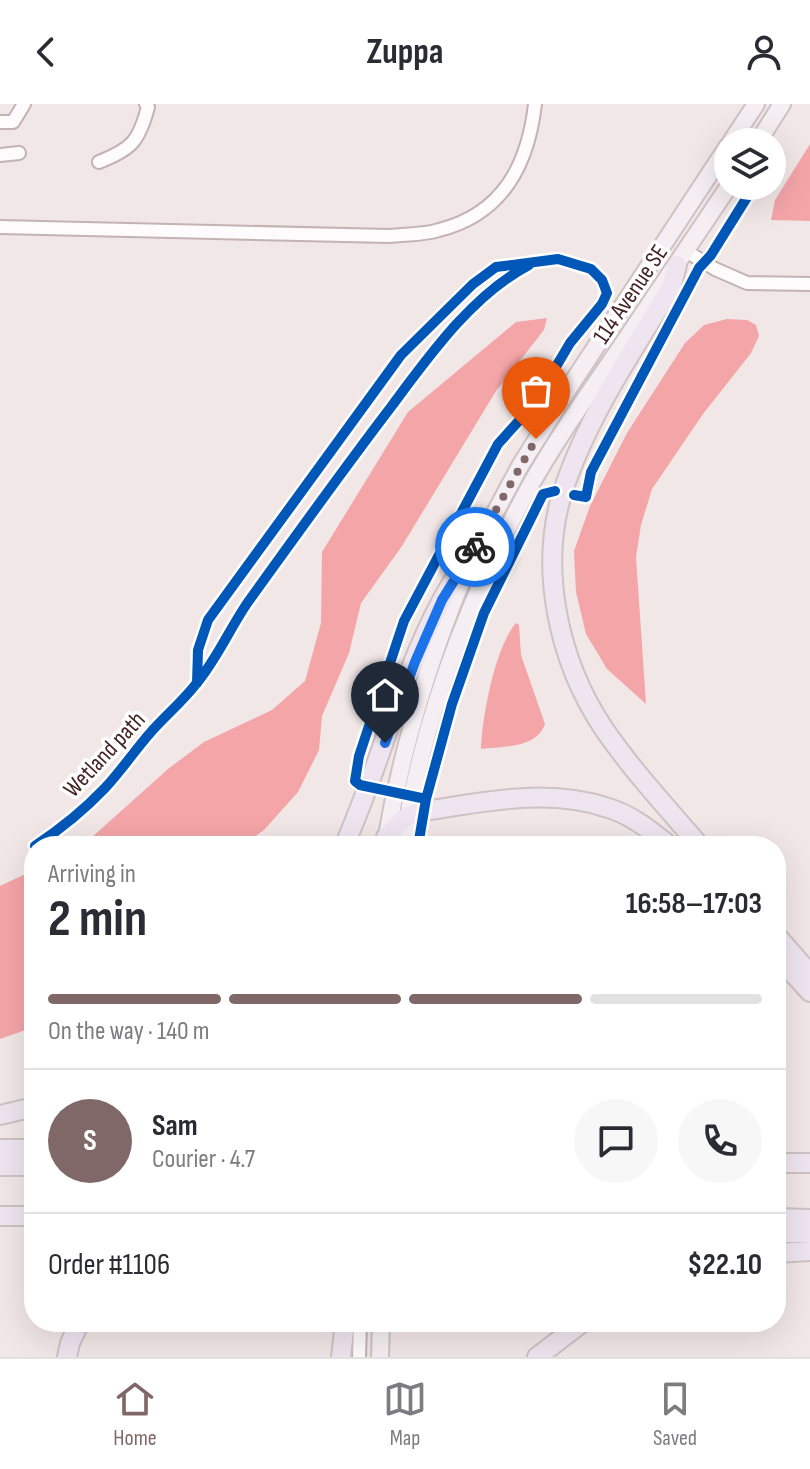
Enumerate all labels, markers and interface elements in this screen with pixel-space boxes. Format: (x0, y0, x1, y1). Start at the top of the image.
icon: back (24, 30, 68, 74)
icon: person (742, 30, 786, 74)
text: Zuppa (366, 31, 444, 74)
map controls (714, 128, 786, 200)
button: layers (714, 128, 786, 200)
street label: 114 Avenue SE (587, 239, 674, 349)
pin (502, 357, 570, 439)
icon: bag (514, 369, 558, 413)
courier (435, 507, 515, 587)
icon: bike (453, 525, 497, 569)
pin (351, 661, 419, 743)
icon: home (363, 673, 407, 717)
street label: Wetland path (57, 705, 151, 803)
text: Arriving in (48, 859, 136, 890)
text: 16:58–17:03 (626, 886, 762, 922)
text: 2 min (48, 888, 147, 951)
text: On the way · 140 m (48, 1016, 210, 1047)
button: chat (574, 1099, 658, 1183)
button: phone (678, 1099, 762, 1183)
text: Sam (152, 1108, 198, 1144)
text: S (83, 1123, 97, 1159)
text: Courier · 4.7 (152, 1144, 255, 1175)
text: Order #1106 (48, 1247, 170, 1283)
text: $22.10 (687, 1247, 762, 1283)
tab: Home (113, 1377, 157, 1452)
tab: Map (383, 1377, 427, 1452)
tab: Saved (653, 1377, 697, 1452)

